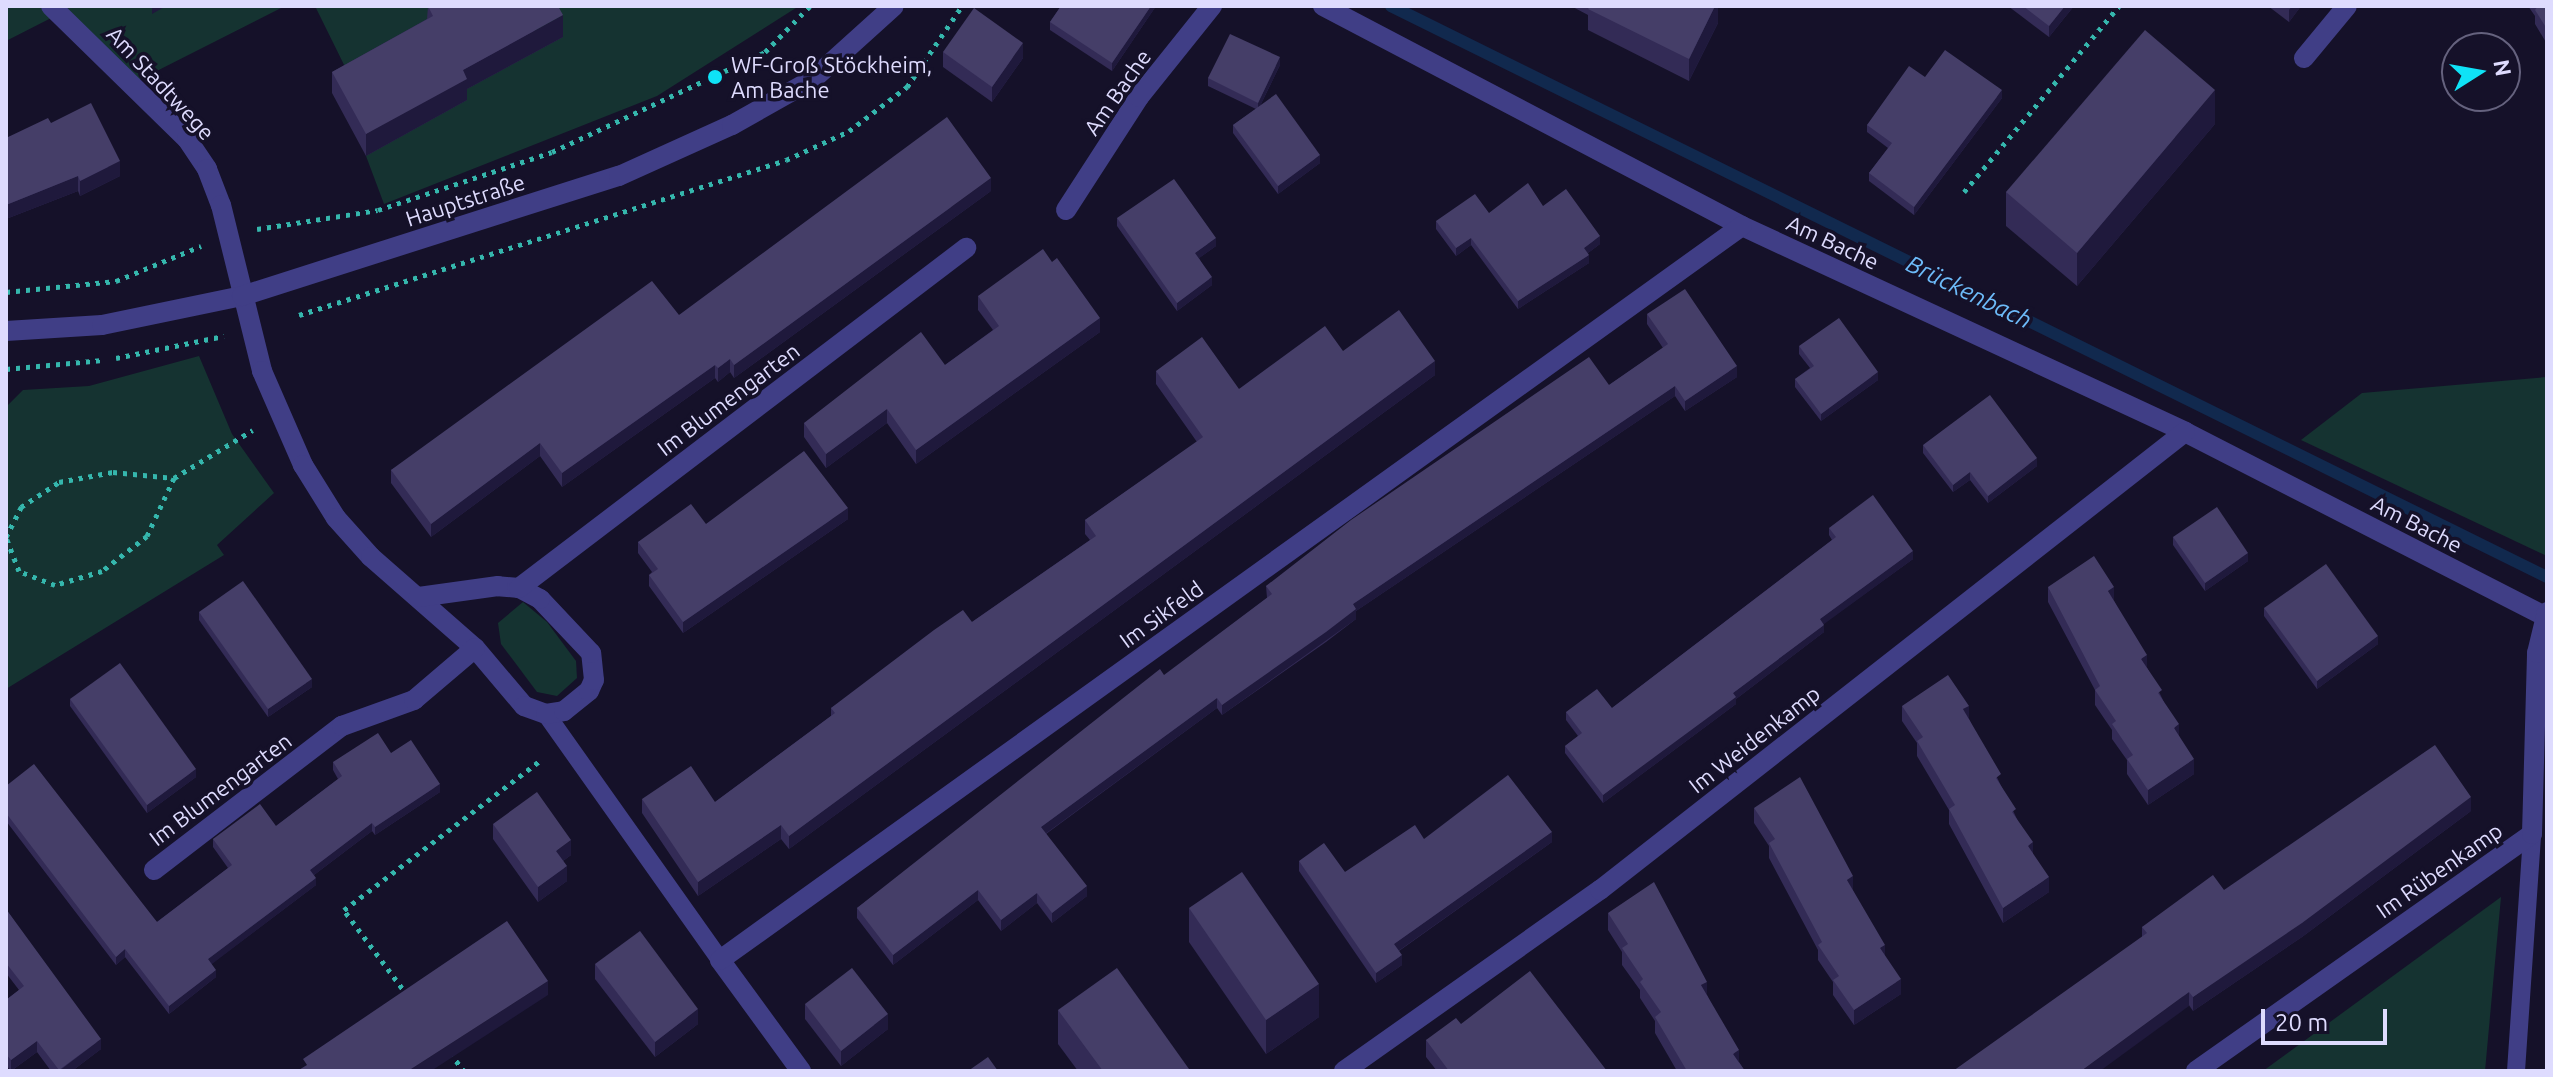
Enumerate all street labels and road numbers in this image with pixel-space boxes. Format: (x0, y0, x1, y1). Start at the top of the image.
street label: Am Stadtwege (102, 21, 220, 145)
street label: Am Bache (1078, 44, 1156, 140)
street label: Hauptstraße (402, 168, 528, 232)
street label: Am Bache (1783, 209, 1883, 275)
street label: Im Blumengarten (652, 337, 804, 461)
street label: Am Bache (2367, 490, 2467, 558)
street label: Im Sikfeld (1114, 575, 1208, 653)
street label: Im Weidenkamp (1683, 680, 1825, 798)
street label: Im Blumengarten (144, 727, 296, 851)
street label: Im Rübenkamp (2371, 817, 2507, 923)

